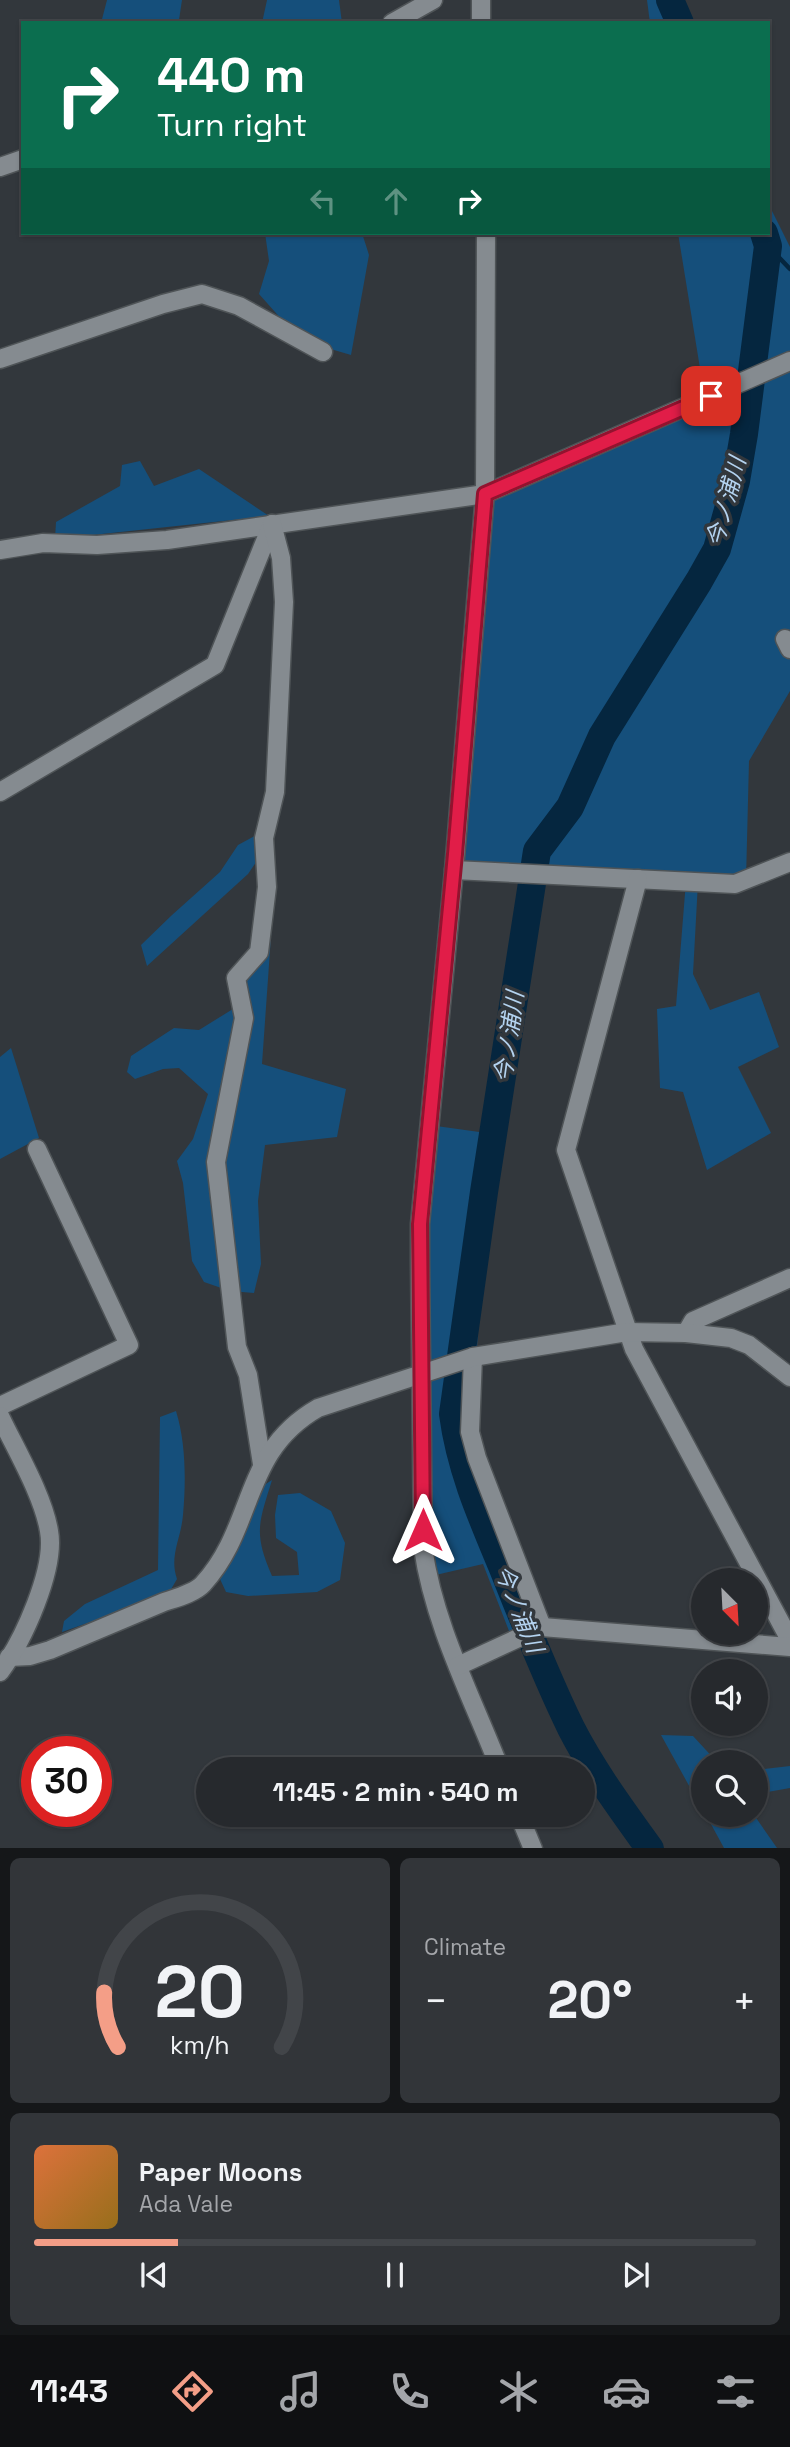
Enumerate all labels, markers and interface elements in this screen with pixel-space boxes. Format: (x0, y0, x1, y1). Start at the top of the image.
text: 440 m (157, 44, 305, 106)
icon: right (42, 49, 133, 140)
text: Turn right (157, 105, 307, 145)
icon: left (304, 182, 342, 220)
icon: ahead (377, 182, 415, 220)
icon: right (450, 182, 488, 220)
pin (681, 366, 741, 426)
icon: arrive (692, 377, 730, 415)
water label: 今ノ浦川 (700, 451, 753, 550)
water label: 今ノ浦川 (488, 986, 531, 1085)
position arrow (386, 1493, 460, 1567)
water label: 今ノ浦川 (488, 1561, 551, 1660)
north arrow (691, 1568, 768, 1645)
map controls (691, 1568, 768, 1827)
button: sound (691, 1659, 768, 1736)
speed limit sign: 30 (21, 1736, 112, 1827)
button: search (691, 1750, 768, 1827)
text: 11:45 · 2 min · 540 m (272, 1775, 519, 1809)
text: Climate (424, 1932, 506, 1962)
text: 20 (155, 1945, 245, 2038)
text: 20° (547, 1967, 633, 2033)
text: − (424, 1977, 448, 2025)
text: + (732, 1977, 756, 2025)
text: km/h (170, 2028, 230, 2060)
text: Paper Moons (139, 2155, 302, 2189)
text: Ada Vale (139, 2189, 233, 2219)
icon: previous (135, 2256, 173, 2294)
icon: pause (376, 2256, 414, 2294)
icon: next (617, 2256, 655, 2294)
icon: directions (168, 2367, 217, 2416)
icon: music (276, 2367, 325, 2416)
icon: phone (385, 2367, 434, 2416)
icon: climate (494, 2367, 543, 2416)
icon: car (602, 2367, 651, 2416)
icon: filters (711, 2367, 760, 2416)
text: 11:43 (30, 2371, 108, 2411)

